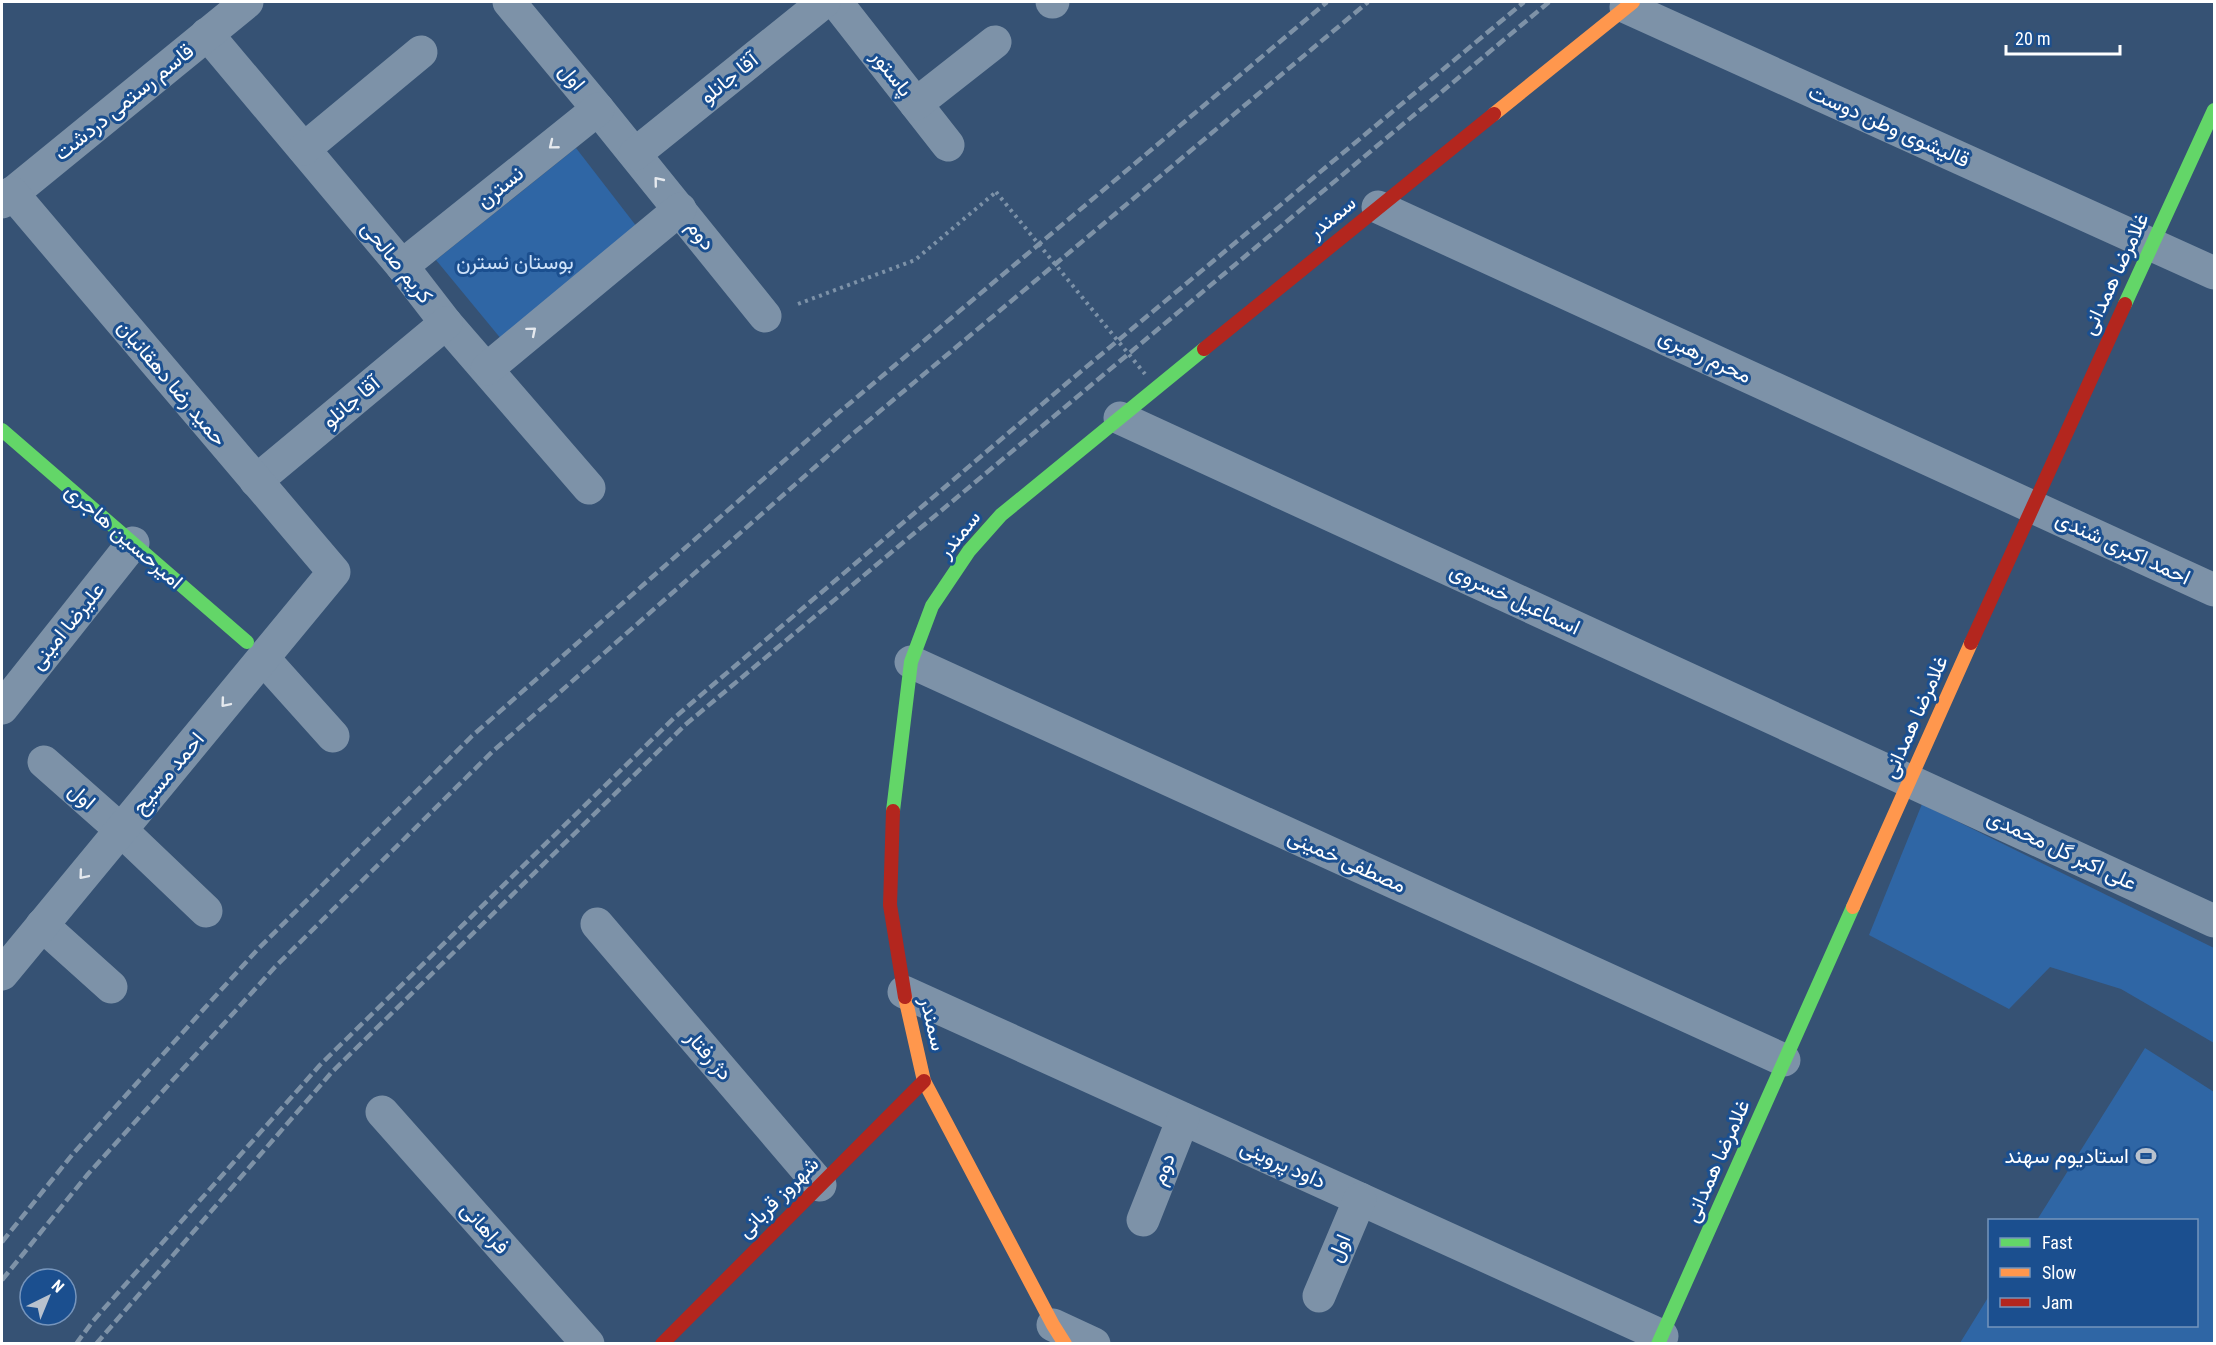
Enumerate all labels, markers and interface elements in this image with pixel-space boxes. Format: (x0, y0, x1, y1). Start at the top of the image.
scale bar (2006, 18, 2120, 56)
text: 20 m (2015, 28, 2050, 49)
street label: قاسم رستمی دردشت (50, 39, 200, 167)
street label: پاستور (864, 44, 918, 102)
street label: آقا جانلو (695, 46, 765, 109)
street label: اول (553, 59, 590, 96)
street label: قالیشوی وطن دوست (1804, 80, 1973, 173)
one-way arrow (549, 138, 560, 149)
street label: نسترن (472, 161, 529, 214)
one-way arrow (654, 177, 665, 188)
street label: سمندر (1303, 191, 1361, 245)
street label: غلامرضا همدانی (2076, 209, 2155, 339)
street label: دوم (680, 215, 720, 256)
street label: کریم صالحی (355, 216, 438, 309)
park label: بوستان نسترن (456, 250, 574, 275)
street label: حمید رضا دهقانیان (112, 315, 232, 452)
street label: محرم رهبری (1654, 324, 1755, 390)
one-way arrow (525, 328, 536, 339)
street label: آقا جانلو (318, 370, 387, 434)
street label: امیرحسین هاجری (60, 478, 188, 594)
street label: سمندر (932, 505, 986, 564)
street label: احمد اکبری شندی (2051, 506, 2194, 591)
street label: اسماعیل خسروی (1446, 558, 1584, 641)
street label: علیرضا امینی (25, 578, 110, 675)
street label: غلامرضا همدانی (1877, 652, 1954, 782)
one-way arrow (222, 697, 233, 708)
street label: احمد مسیح (127, 727, 211, 820)
street label: اول (63, 778, 100, 815)
street label: علی اکبر گل محمدی (1983, 805, 2141, 896)
street label: مصطفی خمینی (1284, 824, 1410, 898)
one-way arrow (80, 868, 91, 879)
street label: سمندر (914, 994, 951, 1053)
street label: دژ رفتار (679, 1024, 737, 1085)
street label: غلامرضا همدانی (1679, 1096, 1756, 1226)
street label: داود پروینی (1236, 1135, 1329, 1195)
place label: استادیوم سهند (2004, 1144, 2129, 1170)
sports icon: استادیوم سهند (2134, 1144, 2158, 1168)
street label: دوم (1146, 1150, 1182, 1189)
street label: شهروز قربانی (733, 1152, 824, 1243)
street label: فراهانی (455, 1197, 514, 1259)
legend (1988, 1219, 2198, 1327)
street label: اول (1323, 1231, 1356, 1266)
text: Fast (2042, 1232, 2073, 1253)
text: Slow (2042, 1262, 2077, 1283)
north arrow (18, 1267, 78, 1327)
text: N (48, 1276, 68, 1297)
text: Jam (2042, 1292, 2073, 1313)

